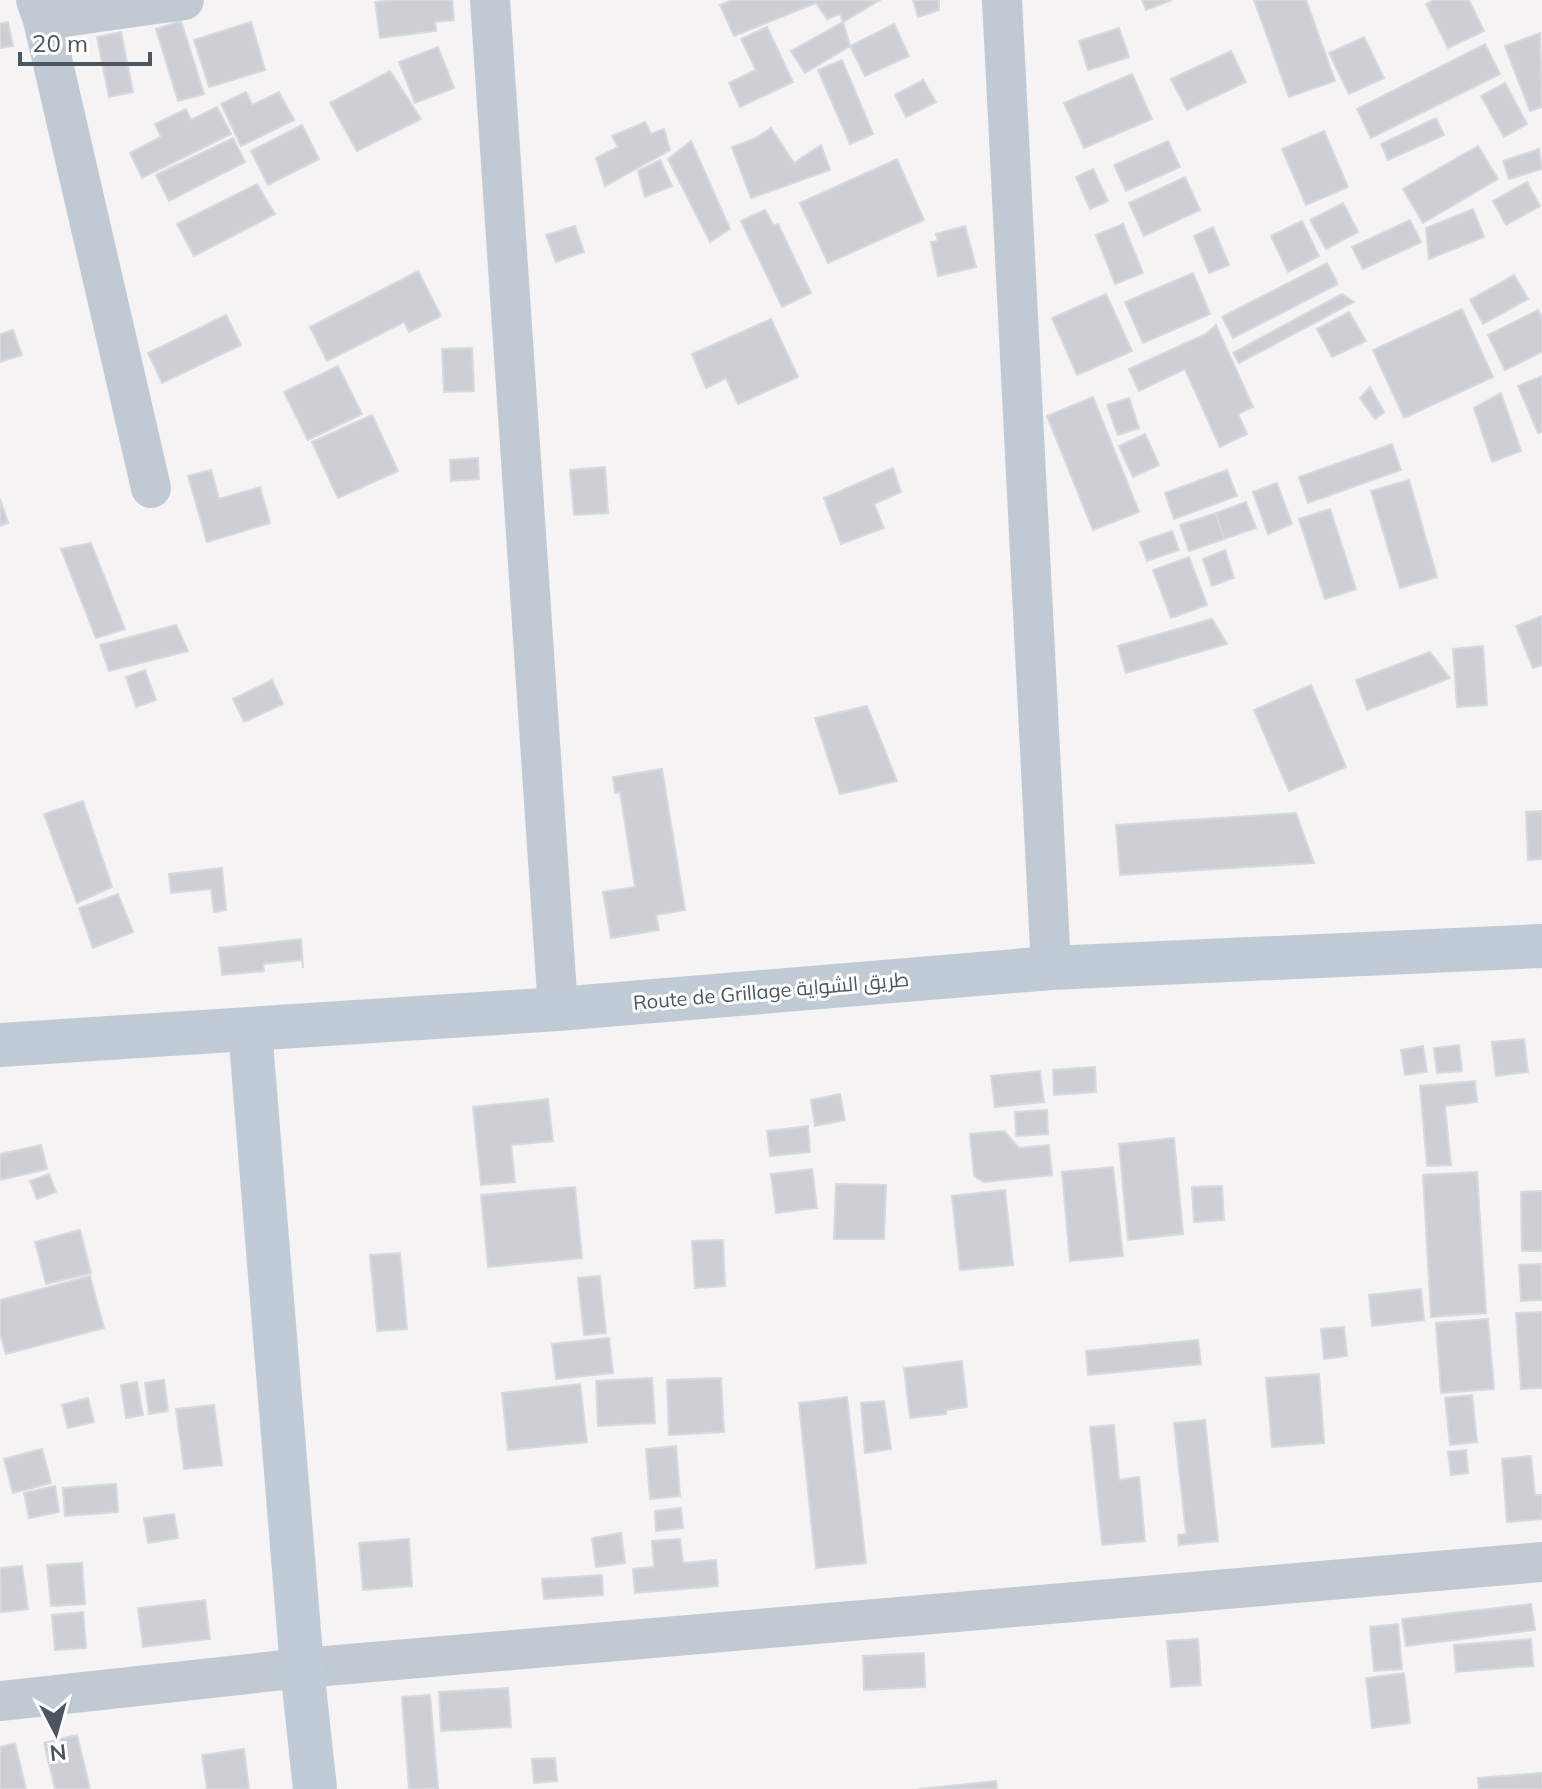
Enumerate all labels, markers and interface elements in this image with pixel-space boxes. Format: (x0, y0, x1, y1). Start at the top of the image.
scale bar (20, 16, 150, 66)
text: 20 m (32, 28, 88, 58)
street label: Route de Grillage طريق الشواية (632, 966, 910, 1016)
north arrow (16, 1693, 96, 1773)
text: N (48, 1738, 68, 1768)

